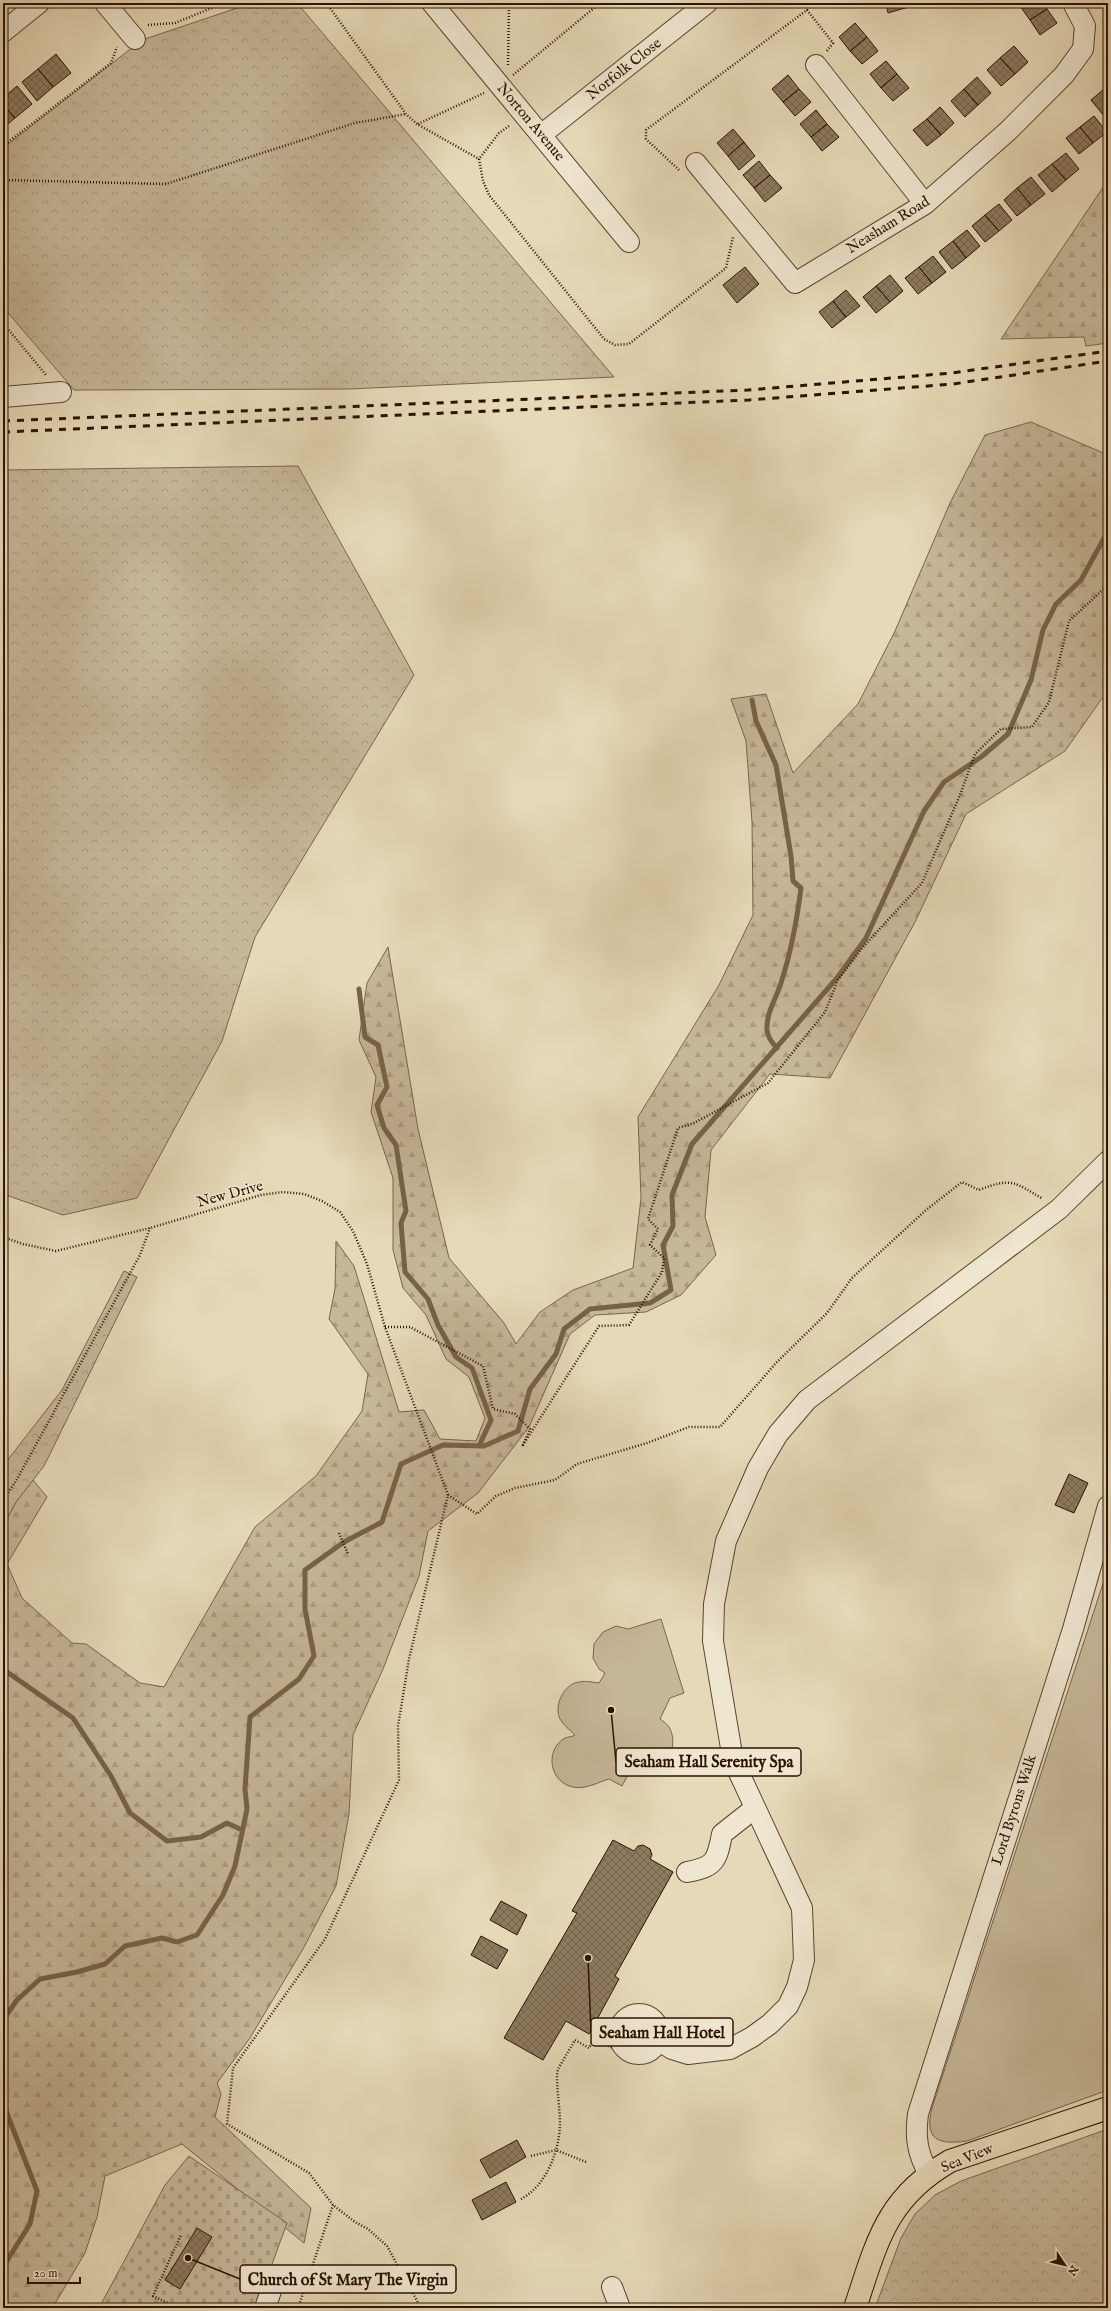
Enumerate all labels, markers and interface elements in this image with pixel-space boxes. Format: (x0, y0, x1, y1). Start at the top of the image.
street label: Norfolk Close (583, 34, 665, 104)
street label: Norton Avenue (493, 79, 569, 165)
street label: Neasham Road (843, 191, 934, 258)
street label: New Drive (195, 1176, 265, 1212)
callout: Seaham Hall Serenity Spa (616, 1748, 801, 1776)
street label: Lord Byrons Walk (987, 1751, 1041, 1868)
text: Seaham Hall Serenity Spa (625, 1753, 795, 1773)
callout: Seaham Hall Hotel (591, 2018, 733, 2046)
text: Seaham Hall Hotel (599, 2024, 726, 2044)
street label: Sea View (938, 2138, 997, 2177)
north arrow (1045, 2245, 1085, 2285)
scale bar (28, 2259, 80, 2285)
text: N (1064, 2261, 1081, 2278)
callout: Church of St Mary The Virgin (240, 2265, 456, 2293)
text: 20 m (34, 2266, 57, 2281)
text: Church of St Mary The Virgin (248, 2271, 449, 2291)

